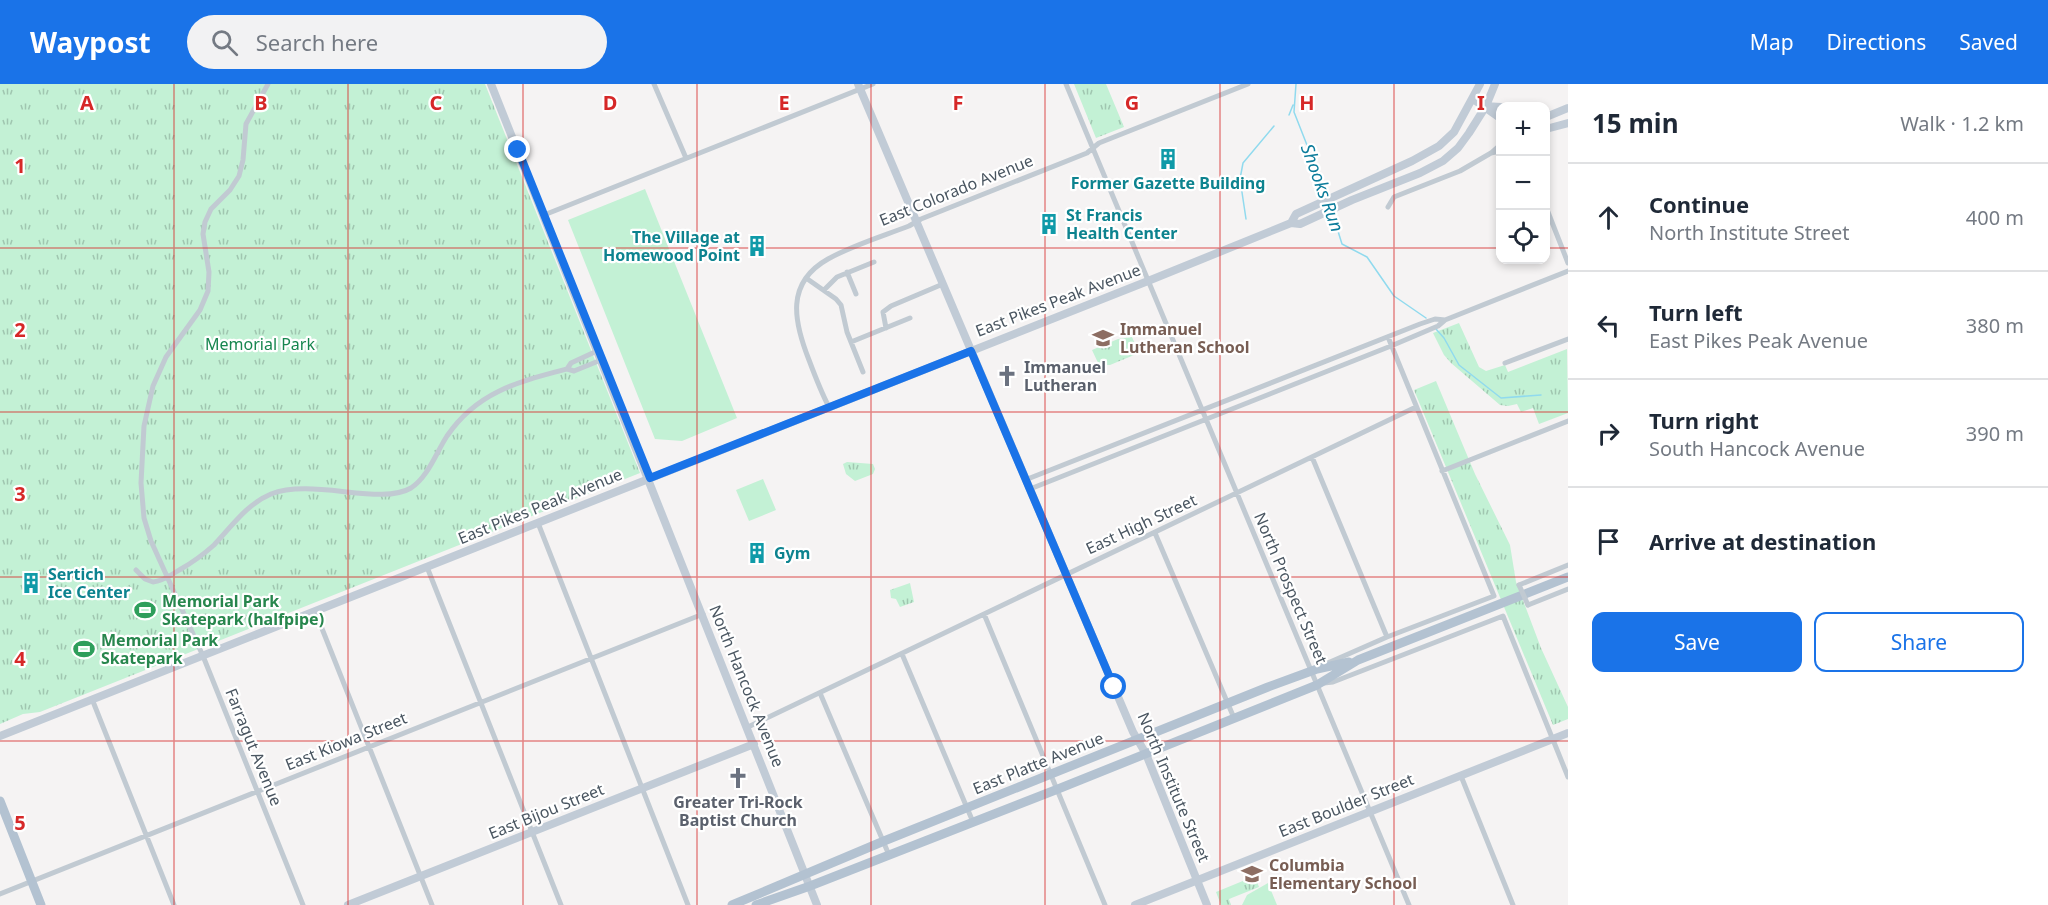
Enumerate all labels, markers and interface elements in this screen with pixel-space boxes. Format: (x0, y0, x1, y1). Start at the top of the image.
search box (187, 15, 607, 69)
text: Waypost (30, 23, 151, 61)
icon: search (208, 26, 241, 59)
text: Search here (256, 27, 378, 57)
text: Map (1750, 28, 1794, 56)
text: Directions (1827, 28, 1926, 56)
text: Saved (1959, 28, 2018, 56)
text: A (80, 89, 94, 116)
text: B (254, 89, 268, 116)
text: C (430, 89, 443, 116)
text: D (603, 89, 617, 116)
text: E (778, 89, 790, 116)
text: F (953, 89, 963, 116)
text: G (1125, 89, 1139, 116)
text: H (1299, 89, 1315, 116)
text: I (1477, 89, 1485, 116)
map controls (1496, 102, 1550, 264)
button: + (1496, 102, 1550, 156)
text: 15 min (1592, 105, 1679, 141)
text: Walk · 1.2 km (1900, 110, 2024, 137)
route end (504, 136, 530, 162)
water label: Shooks Run (1296, 140, 1350, 235)
building icon: Former Gazette Building (1156, 147, 1180, 171)
street label: East Colorado Avenue (876, 149, 1036, 231)
text: 1 (14, 152, 26, 179)
button: − (1496, 156, 1550, 210)
place label: Former Gazette Building (1071, 172, 1265, 194)
text: Continue (1649, 189, 1749, 219)
icon: ahead (1592, 201, 1625, 234)
place label: St Francis Health Center (1066, 204, 1178, 244)
text: 400 m (1966, 204, 2024, 231)
button: locate (1496, 210, 1550, 264)
building icon: St Francis Health Center (1037, 212, 1061, 236)
text: North Institute Street (1649, 219, 1850, 246)
place label: The Village at Homewood Point (603, 226, 740, 266)
building icon: The Village at Homewood Point (745, 234, 769, 258)
street label: East Pikes Peak Avenue (972, 258, 1144, 342)
text: Turn left (1649, 297, 1743, 327)
icon: left (1592, 309, 1625, 342)
text: 380 m (1966, 312, 2024, 339)
text: 2 (14, 316, 26, 343)
place label: Immanuel Lutheran School (1120, 318, 1249, 358)
school or university icon: Immanuel Lutheran School (1091, 326, 1115, 350)
text: East Pikes Peak Avenue (1649, 327, 1868, 354)
park label: Memorial Park (205, 333, 315, 355)
place label: Immanuel Lutheran (1024, 356, 1106, 396)
church icon: Immanuel Lutheran (995, 364, 1019, 388)
text: Turn right (1649, 405, 1759, 435)
icon: right (1592, 417, 1625, 450)
text: 390 m (1966, 420, 2024, 447)
text: South Hancock Avenue (1649, 435, 1865, 462)
street label: East Pikes Peak Avenue (455, 463, 625, 549)
text: 3 (14, 480, 26, 507)
street label: East High Street (1082, 489, 1200, 559)
street label: North Prospect Street (1249, 509, 1333, 667)
icon: arrive (1592, 525, 1625, 558)
text: Arrive at destination (1649, 526, 1876, 556)
building icon: Gym (745, 541, 769, 565)
place label: Gym (774, 542, 810, 564)
place label: Sertich Ice Center (48, 563, 130, 603)
building icon: Sertich Ice Center (19, 571, 43, 595)
place label: Memorial Park Skatepark (halfpipe) (162, 590, 324, 630)
sports icon: Memorial Park Skatepark (halfpipe) (133, 598, 157, 622)
street label: North Hancock Avenue (704, 602, 790, 770)
button: Save (1592, 612, 1802, 672)
button: Share (1814, 612, 2024, 672)
place label: Memorial Park Skatepark (101, 629, 218, 669)
sports icon: Memorial Park Skatepark (72, 637, 96, 661)
text: 4 (14, 645, 26, 672)
route start (1100, 673, 1126, 699)
street label: Farragut Avenue (220, 685, 288, 809)
street label: East Kiowa Street (282, 707, 410, 775)
street label: North Institute Street (1133, 709, 1216, 865)
street label: East Platte Avenue (969, 727, 1107, 799)
church icon: Greater Tri-Rock Baptist Church (726, 766, 750, 790)
street label: East Boulder Street (1275, 768, 1417, 842)
street label: East Bijou Street (485, 778, 607, 844)
place label: Greater Tri-Rock Baptist Church (673, 791, 803, 831)
text: 5 (14, 809, 26, 836)
place label: Columbia Elementary School (1269, 854, 1417, 894)
school or university icon: Columbia Elementary School (1240, 862, 1264, 886)

